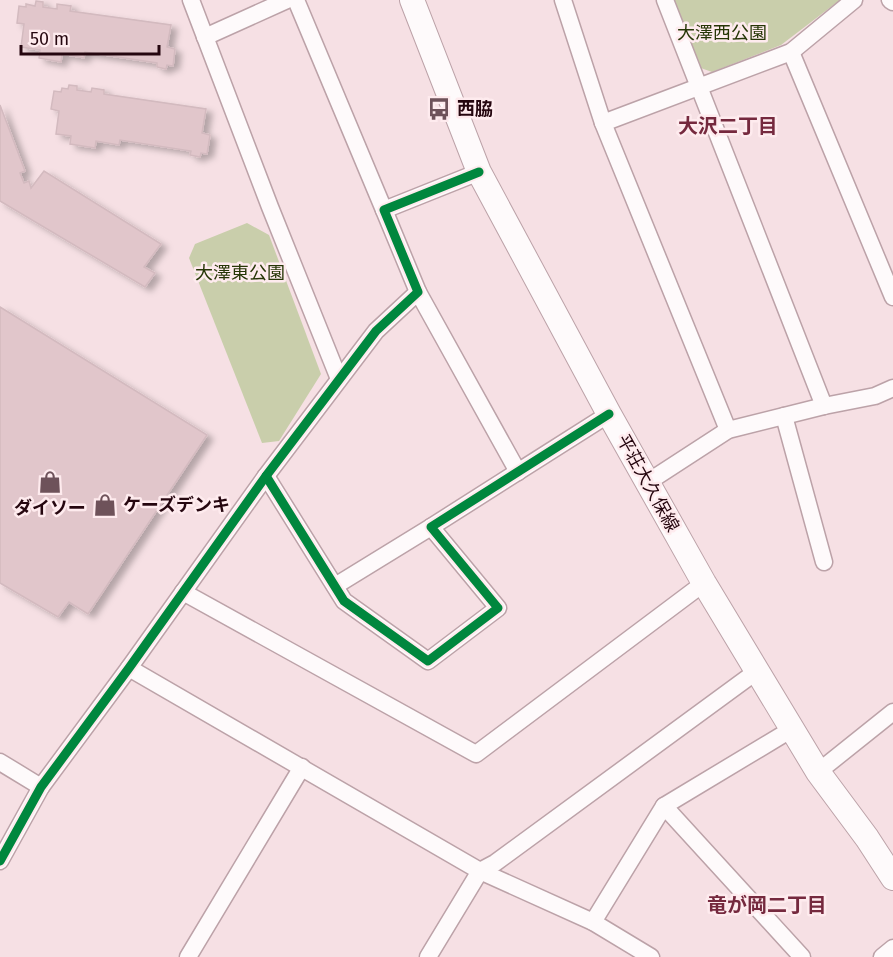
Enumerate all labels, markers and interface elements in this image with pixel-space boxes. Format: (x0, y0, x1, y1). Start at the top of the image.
scale bar (21, 18, 159, 56)
park label: 大澤西公園 (677, 22, 767, 44)
text: 50 m (30, 28, 69, 50)
bus stop icon: 西脇 (426, 96, 452, 122)
place label: 西脇 (457, 98, 493, 120)
district label: 大沢二丁目 (678, 114, 778, 138)
park label: 大澤東公園 (195, 262, 285, 284)
street label: 平荘大久保線 (612, 430, 684, 536)
shop icon: ダイソー (37, 469, 63, 495)
shop icon: ケーズデンキ (92, 492, 118, 518)
place label: ケーズデンキ (123, 494, 230, 516)
place label: ダイソー (14, 497, 86, 519)
district label: 竜が岡二丁目 (707, 893, 827, 917)

